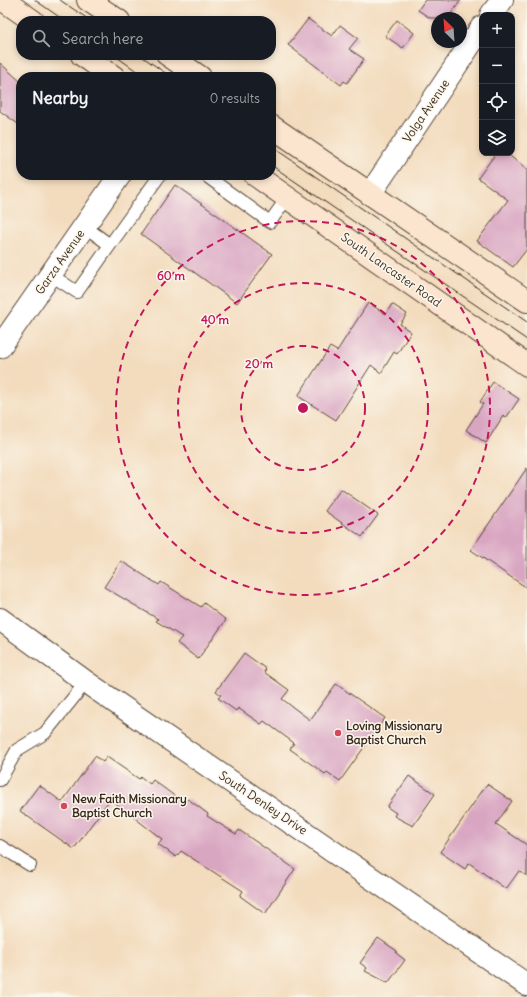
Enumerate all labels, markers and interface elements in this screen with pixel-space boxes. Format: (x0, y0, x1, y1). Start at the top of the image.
north arrow (431, 12, 467, 48)
map controls (479, 12, 515, 156)
button: + (479, 12, 515, 48)
search box (16, 16, 276, 60)
icon: search (30, 27, 52, 49)
text: Search here (62, 29, 143, 48)
button: − (479, 48, 515, 84)
street label: Volga Avenue (399, 76, 452, 145)
button: locate (479, 84, 515, 120)
text: Nearby (32, 87, 88, 109)
text: 0 results (210, 90, 260, 107)
button: layers (479, 120, 515, 156)
street label: Garza Avenue (32, 226, 88, 297)
street label: South Lancaster Road (338, 229, 444, 310)
text: 60 m (157, 268, 186, 283)
text: 40 m (201, 312, 230, 327)
text: 20 m (245, 356, 273, 371)
centre of rings (296, 401, 310, 415)
place label: Loving Missionary Baptist Church (346, 718, 443, 748)
marker: Loving Missionary Baptist Church (333, 728, 343, 738)
street label: South Denley Drive (216, 767, 310, 838)
place label: New Faith Missionary Baptist Church (72, 791, 187, 821)
marker: New Faith Missionary Baptist Church (59, 801, 69, 811)

